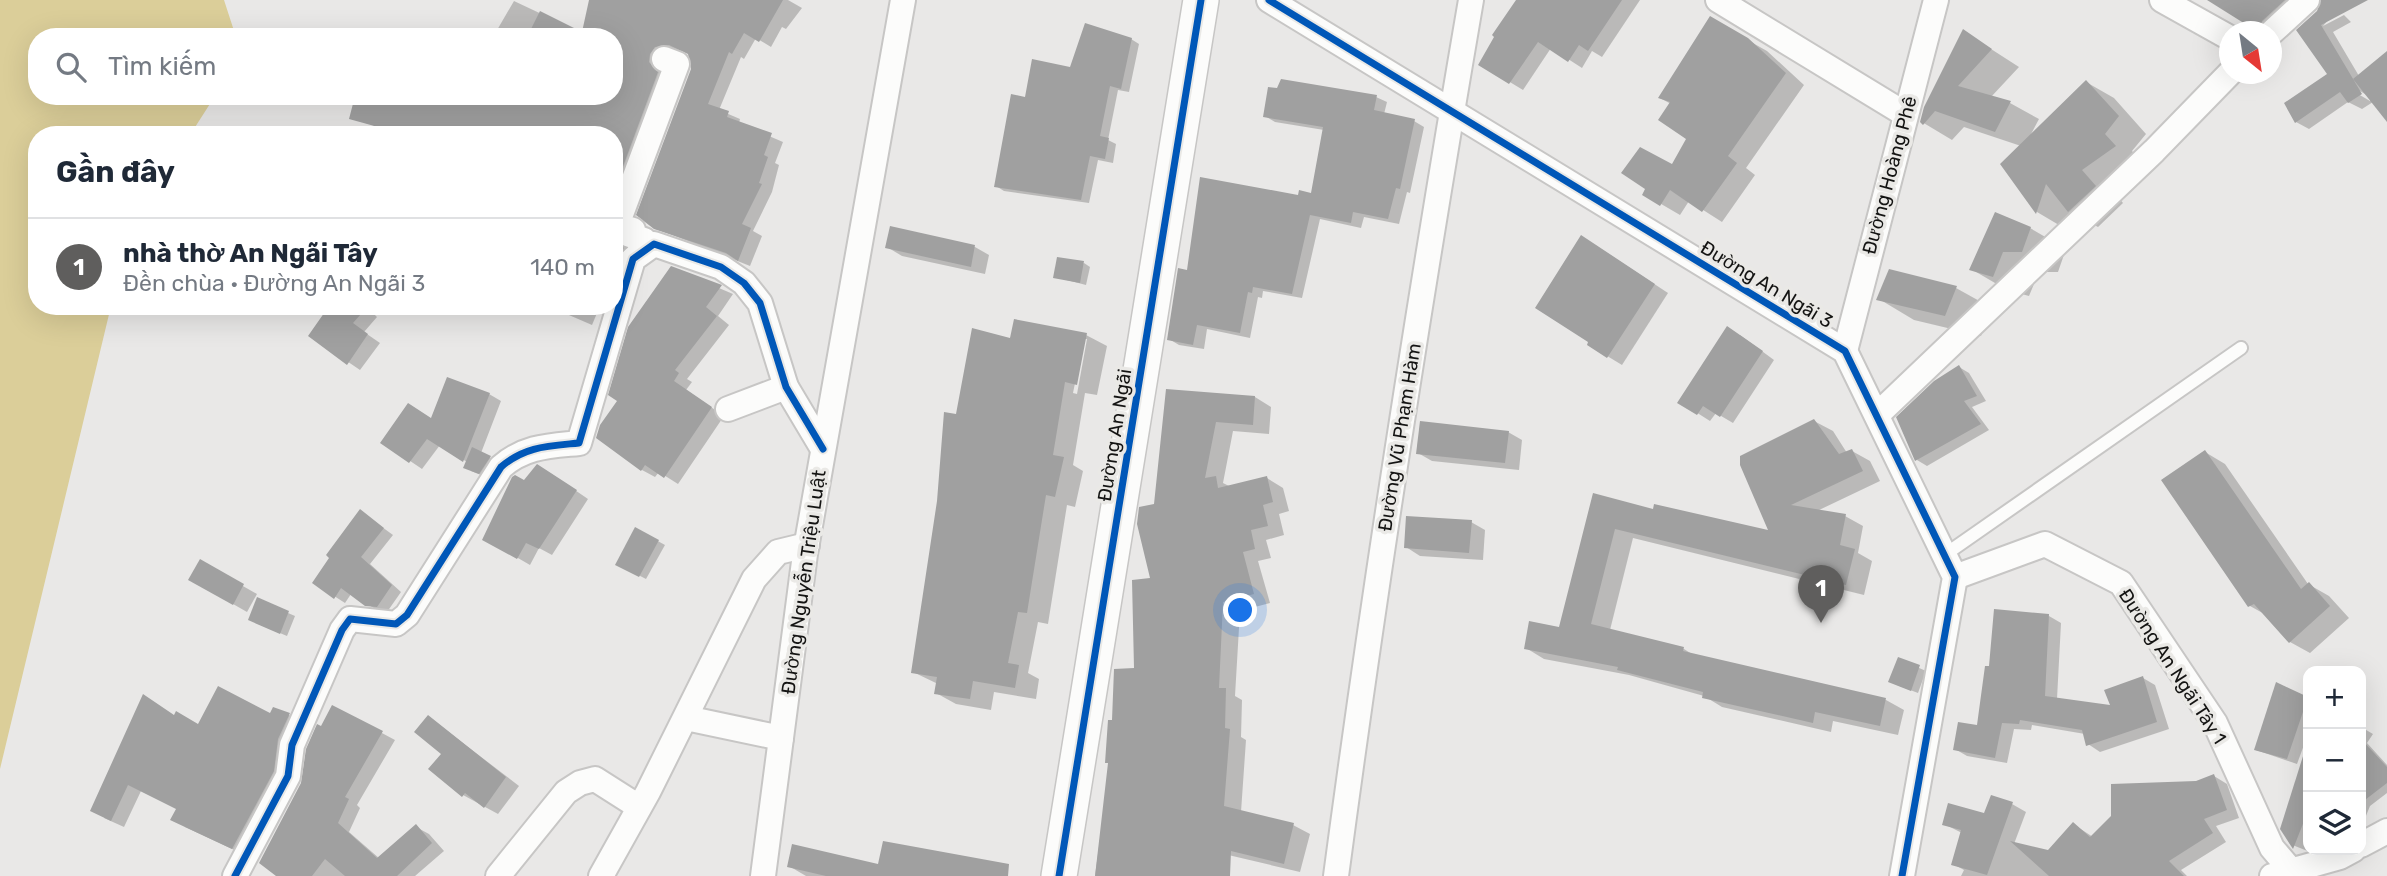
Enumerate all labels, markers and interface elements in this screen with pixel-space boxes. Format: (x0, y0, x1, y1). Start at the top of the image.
north arrow (2219, 21, 2282, 84)
search box (28, 28, 623, 105)
icon: search (52, 48, 90, 86)
text: Tìm kiếm (108, 51, 216, 82)
street label: Đường Hoàng Phê (1857, 94, 1922, 257)
text: Gần đây (56, 154, 175, 190)
street label: Đường An Ngãi 3 (1697, 236, 1837, 333)
text: nhà thờ An Ngãi Tây (123, 238, 378, 269)
text: 1 (73, 253, 85, 281)
text: 140 m (530, 253, 595, 281)
text: Đền chùa · Đường An Ngãi 3 (123, 269, 425, 297)
street label: Đường Vũ Phạm Hàm (1373, 341, 1426, 533)
street label: Đường An Ngãi (1093, 367, 1136, 503)
street label: Đường Nguyễn Triệu Luật (776, 468, 831, 696)
pin: 1 (1798, 565, 1844, 623)
street label: Đường An Ngãi Tây 1 (2114, 584, 2231, 748)
your location (1223, 593, 1257, 627)
map controls (2303, 666, 2366, 855)
button: + (2303, 666, 2366, 729)
button: − (2303, 729, 2366, 792)
button: layers (2303, 792, 2366, 855)

